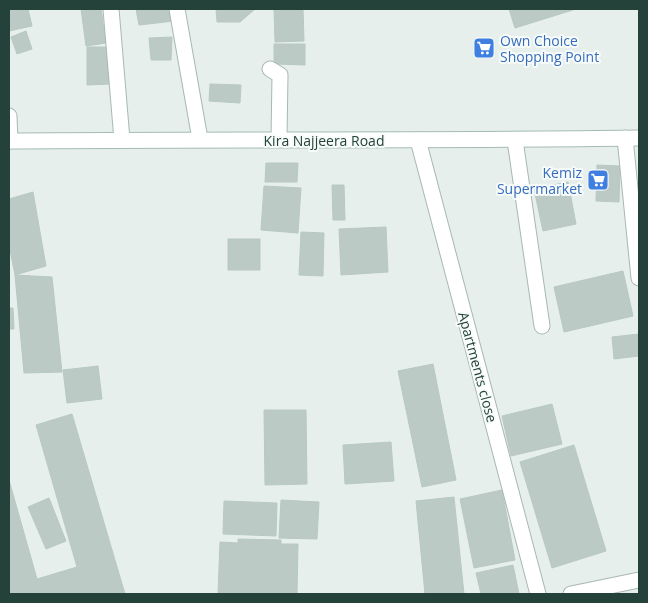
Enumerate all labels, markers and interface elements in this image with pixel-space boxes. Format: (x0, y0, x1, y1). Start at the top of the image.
place label: Own Choice Shopping Point (500, 31, 599, 66)
supermarket icon: Own Choice Shopping Point (472, 36, 496, 60)
street label: Kira Najjeera Road (264, 131, 384, 150)
place label: Kemiz Supermarket (497, 163, 582, 198)
supermarket icon: Kemiz Supermarket (586, 168, 610, 192)
street label: Apartments close (454, 310, 502, 425)

